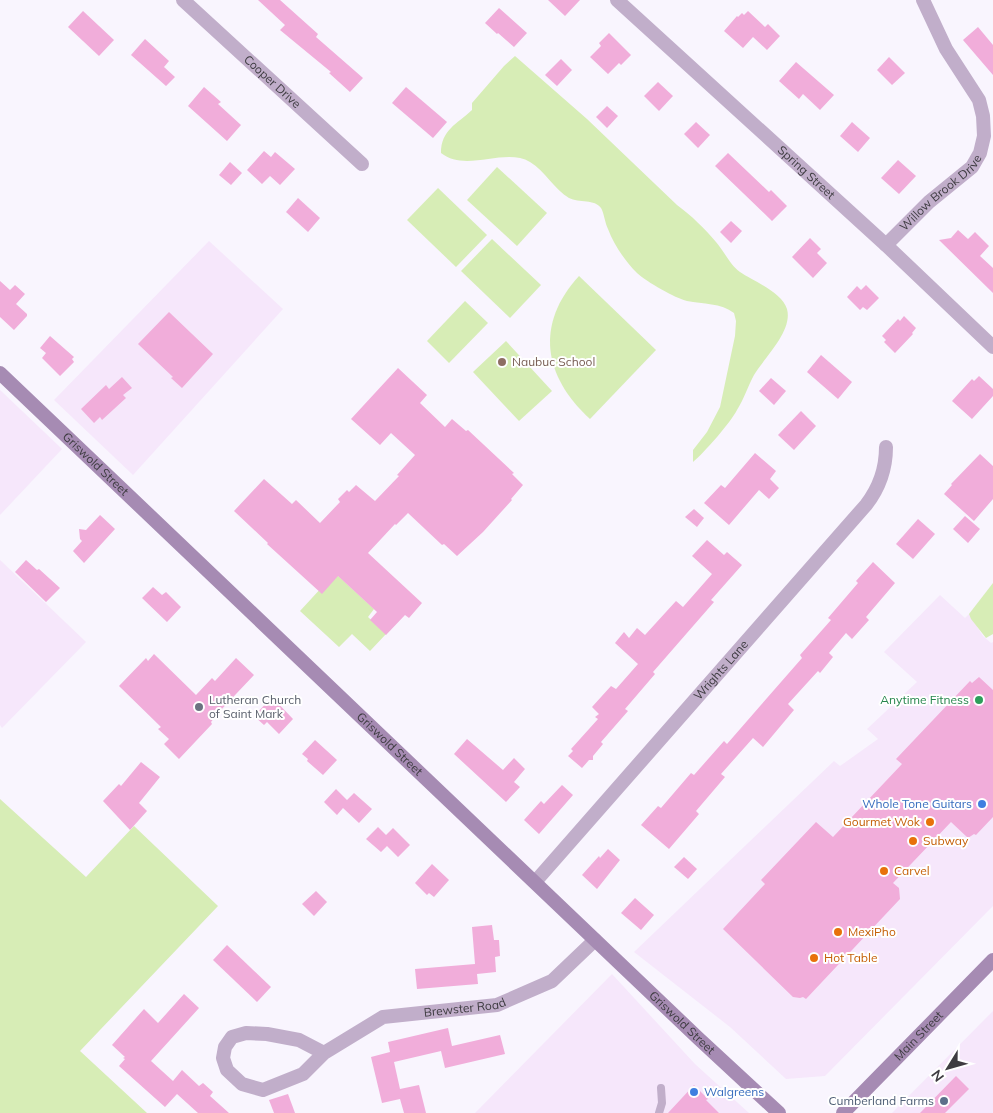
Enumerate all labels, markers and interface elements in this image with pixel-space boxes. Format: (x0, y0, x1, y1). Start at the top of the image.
street label: Cooper Drive (241, 52, 304, 111)
street label: Spring Street (775, 142, 838, 202)
street label: Willow Brook Drive (896, 152, 985, 234)
place label: Naubuc School (512, 354, 595, 369)
marker: Naubuc School (496, 356, 508, 368)
street label: Griswold Street (60, 429, 132, 499)
street label: Wrights Lane (690, 637, 751, 703)
place label: Lutheran Church of Saint Mark (209, 692, 301, 721)
place label: Anytime Fitness (880, 692, 969, 707)
marker: Anytime Fitness (973, 694, 985, 706)
marker: Lutheran Church of Saint Mark (193, 701, 205, 713)
street label: Griswold Street (354, 709, 426, 779)
place label: Whole Tone Guitars (862, 796, 972, 811)
marker: Whole Tone Guitars (976, 798, 988, 810)
place label: Gourmet Wok (843, 814, 921, 829)
marker: Gourmet Wok (924, 816, 936, 828)
place label: Subway (923, 833, 969, 848)
marker: Subway (907, 835, 919, 847)
place label: Carvel (894, 863, 930, 878)
marker: Carvel (878, 865, 890, 877)
place label: MexiPho (848, 924, 896, 939)
marker: MexiPho (832, 926, 844, 938)
place label: Hot Table (824, 950, 877, 965)
marker: Hot Table (808, 952, 820, 964)
street label: Griswold Street (646, 988, 719, 1057)
street label: Brewster Road (423, 994, 508, 1020)
street label: Main Street (891, 1008, 946, 1064)
north arrow (923, 1043, 973, 1093)
text: N (927, 1066, 948, 1085)
place label: Walgreens (704, 1084, 764, 1099)
marker: Walgreens (688, 1086, 700, 1098)
place label: Cumberland Farms (828, 1093, 934, 1108)
marker: Cumberland Farms (938, 1095, 950, 1107)

